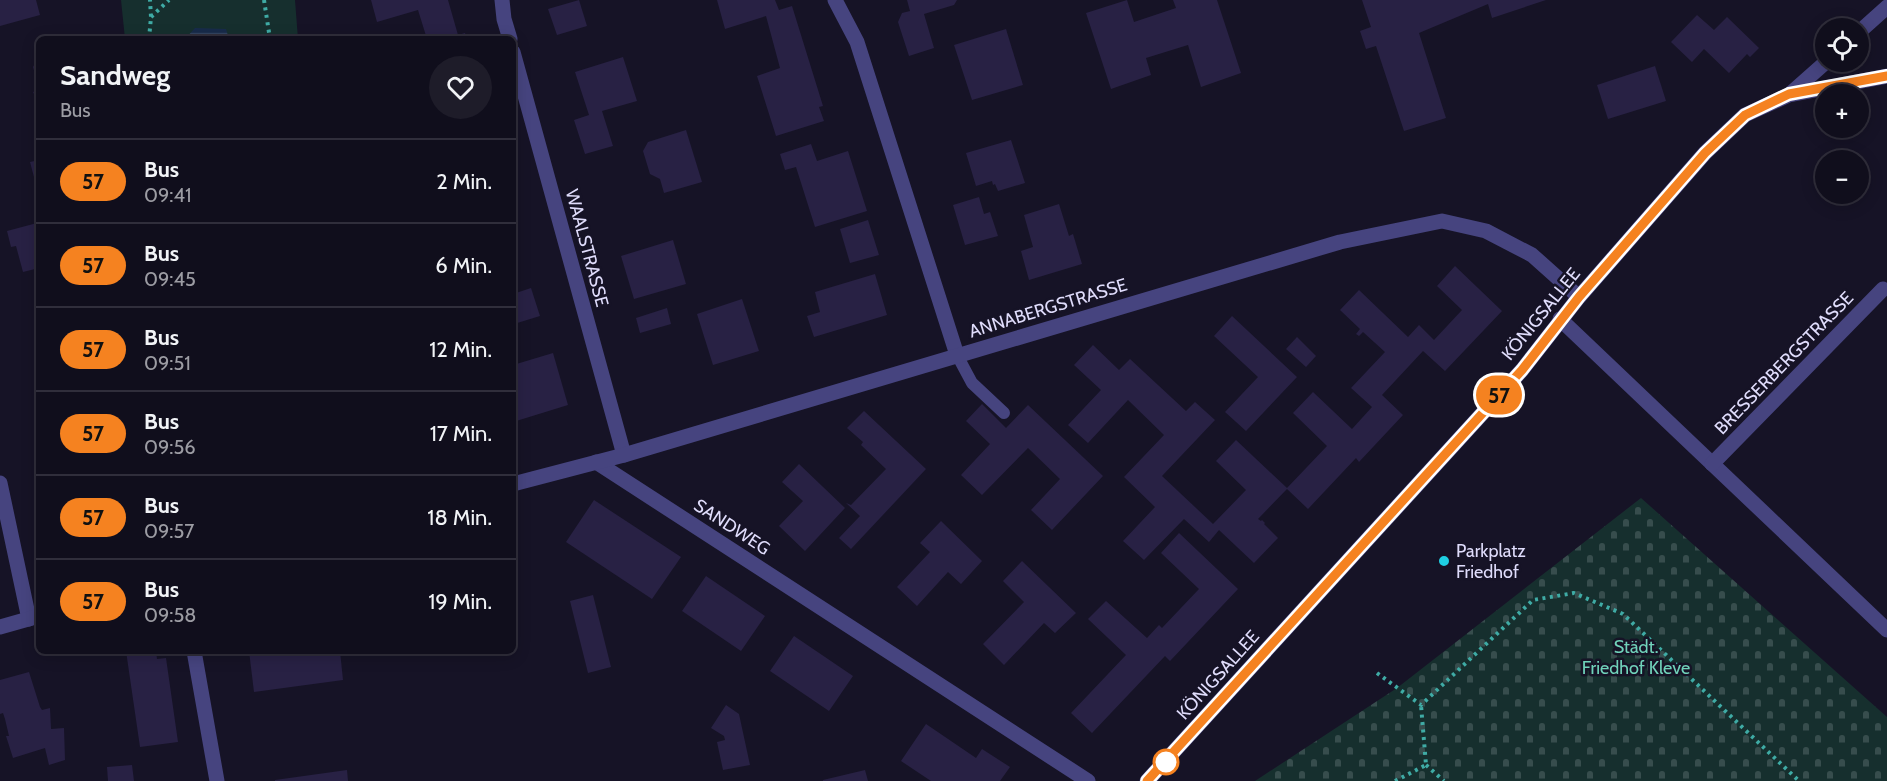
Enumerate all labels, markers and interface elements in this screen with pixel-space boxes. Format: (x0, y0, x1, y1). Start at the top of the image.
map controls (1815, 18, 1869, 204)
button: locate (1815, 18, 1869, 72)
button: heart (429, 56, 492, 119)
text: Sandweg (60, 58, 170, 92)
button: + (1815, 84, 1869, 138)
text: Bus (60, 98, 91, 122)
button: − (1815, 150, 1869, 204)
text: Bus (144, 156, 179, 183)
text: 2 Min. (436, 168, 492, 195)
text: 57 (82, 169, 104, 194)
text: 09:41 (144, 183, 192, 207)
street label: WAALSTRASSE (561, 187, 613, 309)
text: Bus (144, 240, 179, 267)
text: 6 Min. (435, 252, 492, 279)
text: 57 (82, 253, 104, 278)
street label: KÖNIGSALLEE (1497, 263, 1585, 365)
text: 09:45 (144, 267, 196, 291)
street label: ANNABERGSTRASSE (966, 273, 1130, 343)
street label: BRESSERBERGSTRASSE (1710, 287, 1858, 439)
text: Bus (144, 324, 179, 351)
text: 12 Min. (429, 336, 492, 363)
text: 57 (82, 337, 104, 362)
text: 09:51 (144, 351, 191, 375)
line badge: 57 (1472, 376, 1526, 414)
text: 57 (1488, 383, 1510, 408)
text: Bus (144, 408, 179, 435)
text: 17 Min. (430, 420, 492, 447)
text: 57 (82, 421, 104, 446)
text: 09:56 (144, 435, 196, 459)
text: Bus (144, 492, 179, 519)
street label: SANDWEG (690, 494, 774, 560)
text: 18 Min. (427, 504, 492, 531)
text: 57 (82, 505, 104, 530)
text: 09:57 (144, 519, 194, 543)
place label: Parkplatz Friedhof (1456, 540, 1526, 583)
marker: Parkplatz Friedhof (1437, 554, 1451, 568)
text: Bus (144, 576, 179, 603)
text: 19 Min. (428, 588, 492, 615)
text: 57 (82, 589, 104, 614)
text: 09:58 (144, 603, 196, 627)
street label: KÖNIGSALLEE (1172, 626, 1264, 724)
park label: Städt. Friedhof Kleve (1582, 636, 1690, 679)
unlabelled marker (1153, 749, 1179, 775)

